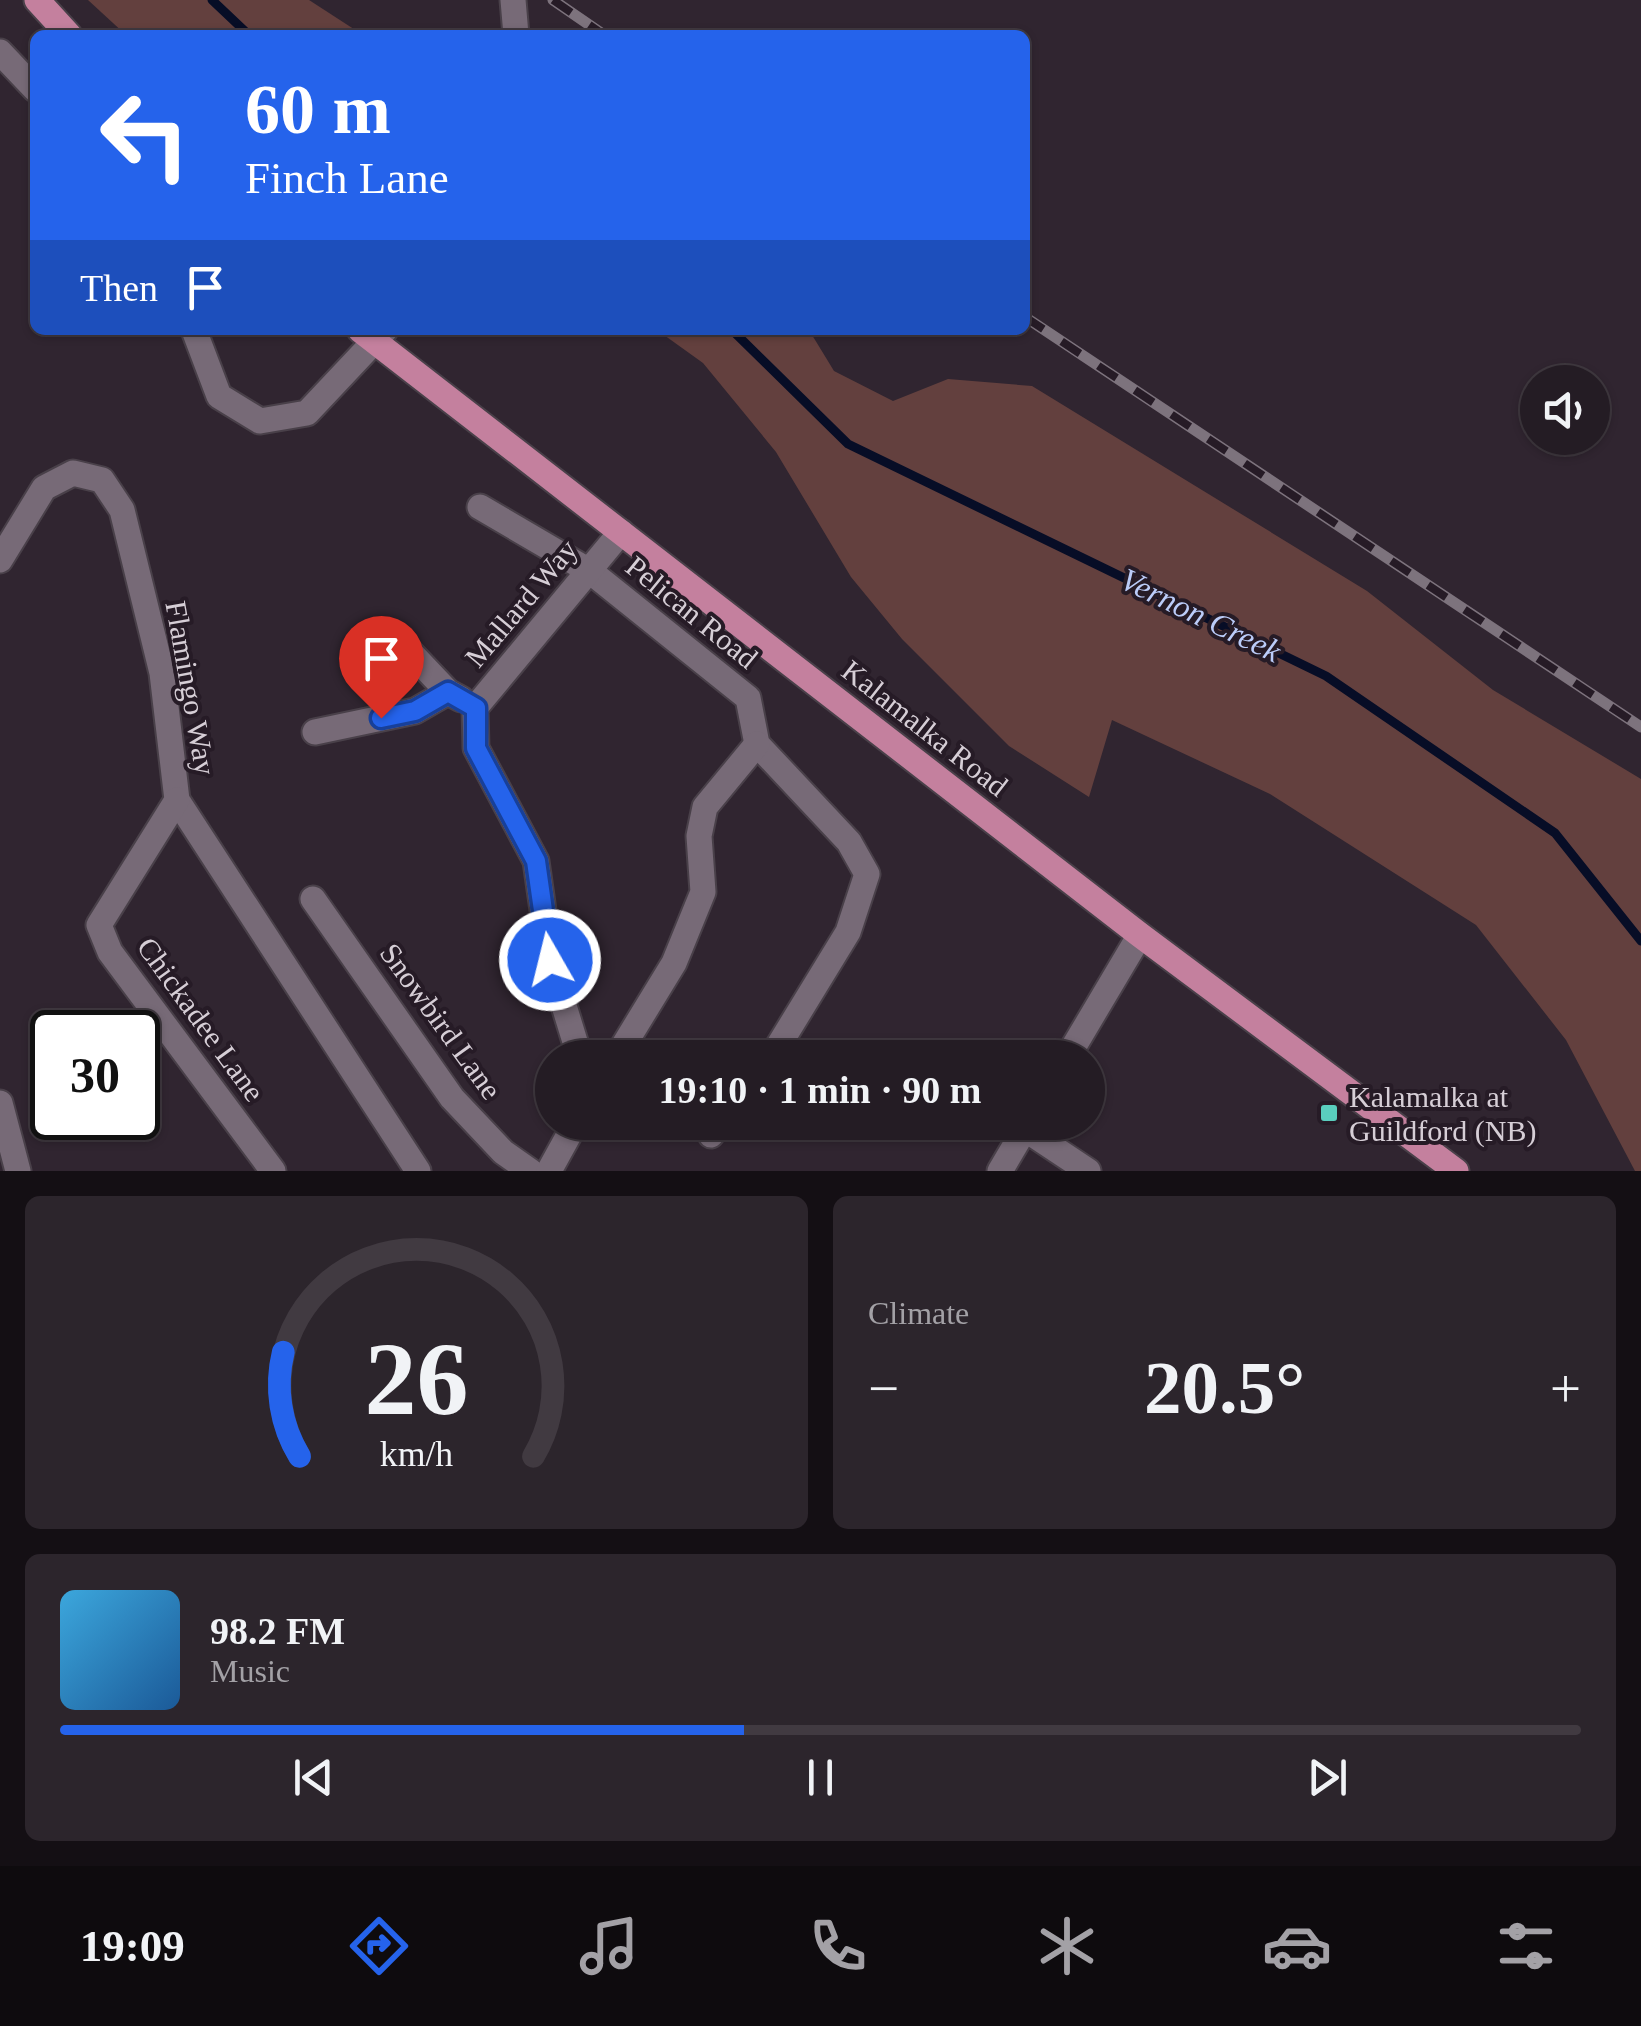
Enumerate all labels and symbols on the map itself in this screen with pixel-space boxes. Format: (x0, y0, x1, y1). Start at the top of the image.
street label: Mallard Way (458, 533, 584, 673)
street label: Pelican Road (620, 549, 764, 675)
water label: Vernon Creek (1115, 561, 1288, 670)
street label: Flamingo Way (159, 598, 223, 778)
pin (339, 616, 424, 719)
street label: Kalamalka Road (836, 653, 1014, 803)
position arrow (498, 908, 602, 1012)
street label: Chickadee Lane (131, 931, 271, 1107)
street label: Snowbird Lane (374, 937, 508, 1105)
speed limit sign: 30 (30, 1010, 160, 1140)
place label: Kalamalka at Guildford (NB) (1349, 1080, 1536, 1148)
marker: Kalamalka at Guildford (NB) (1318, 1102, 1340, 1124)

